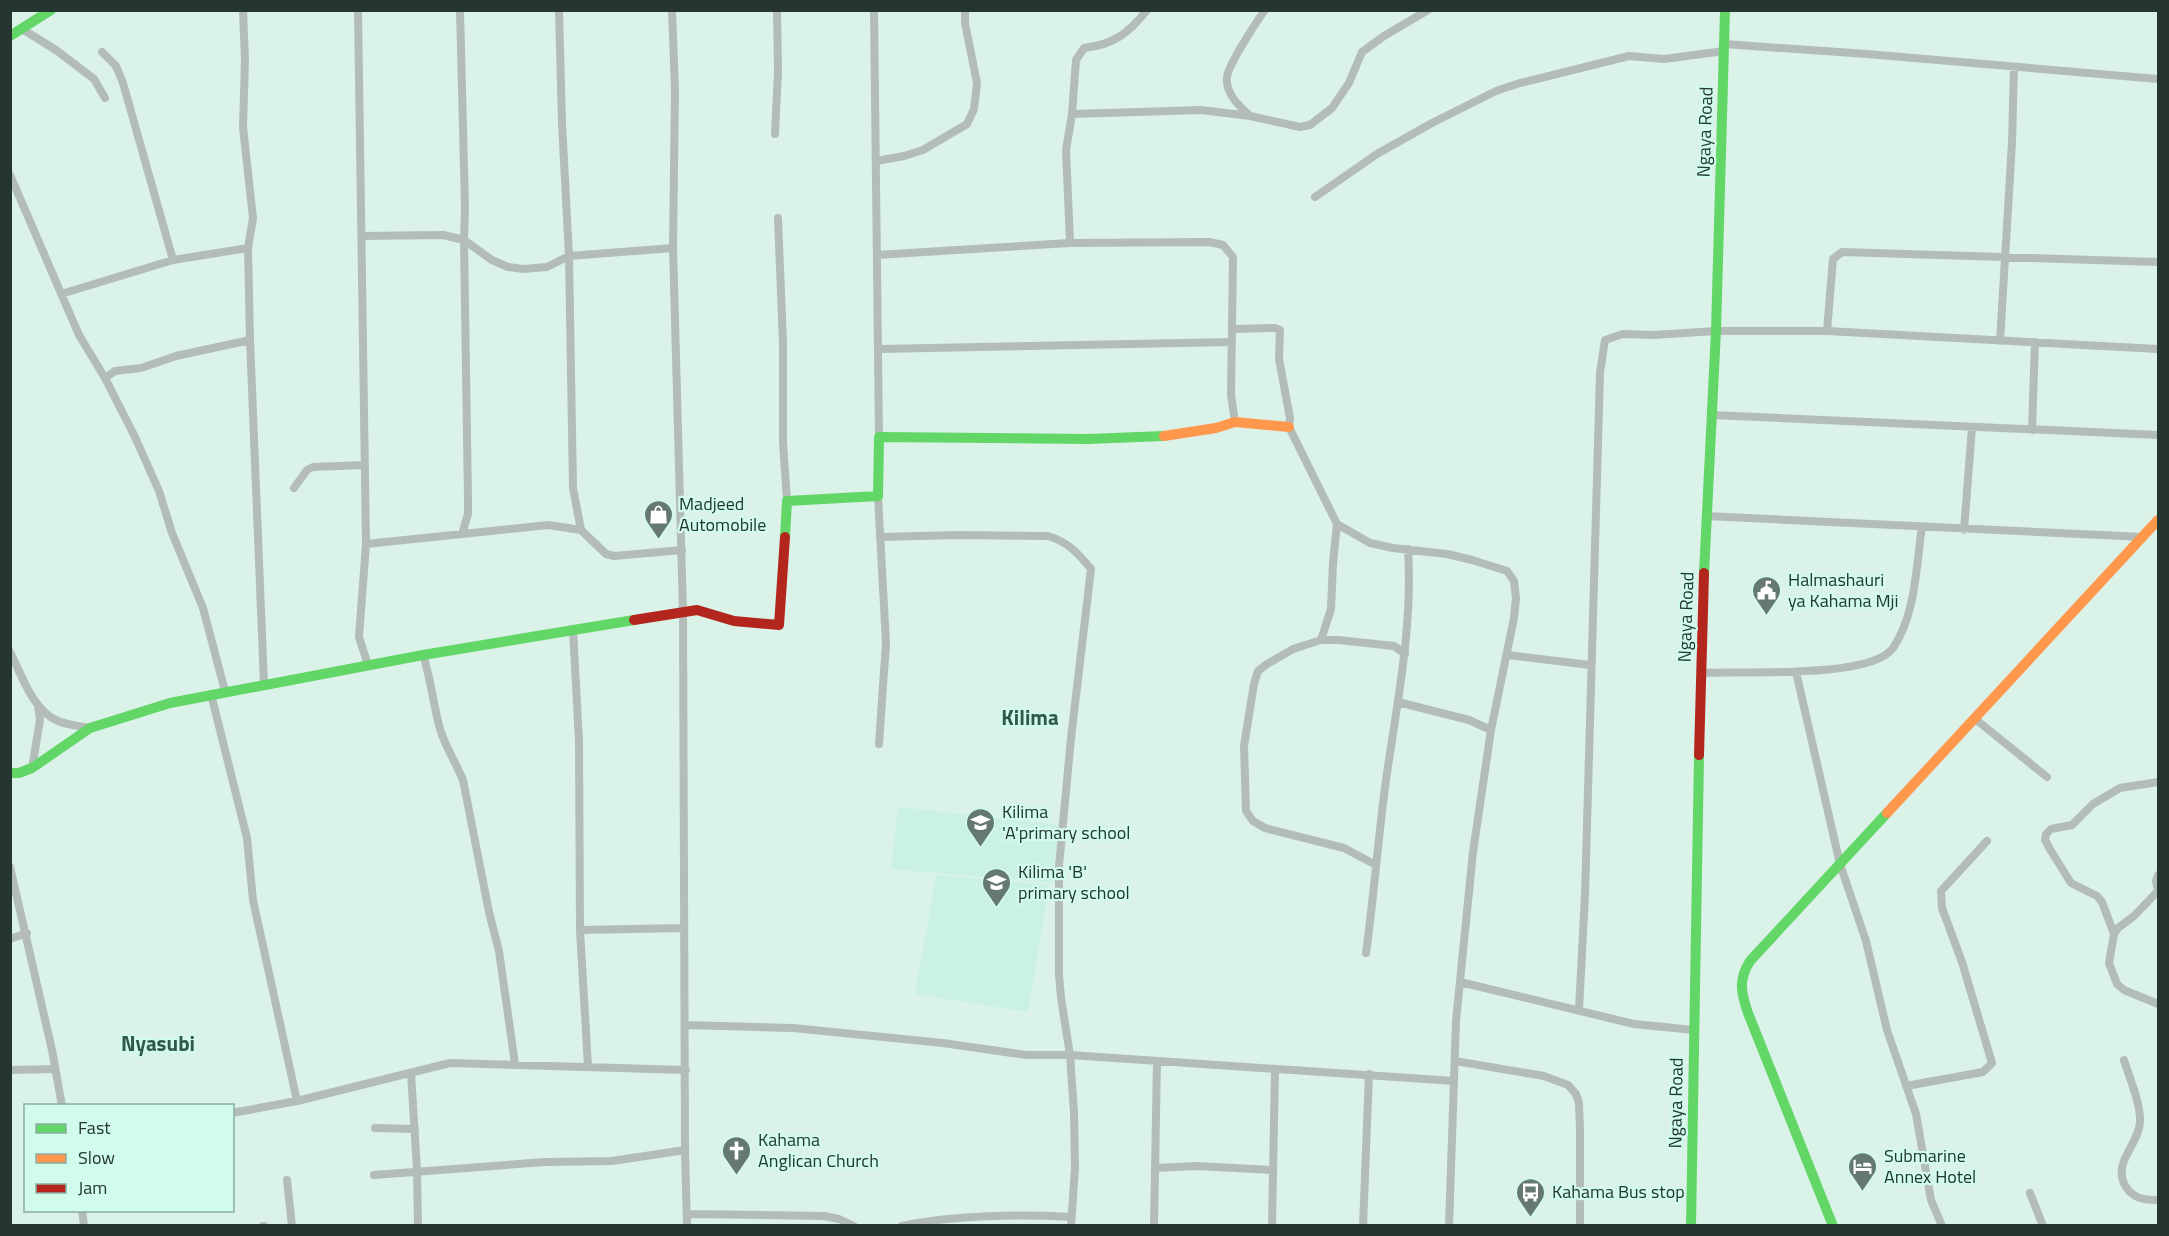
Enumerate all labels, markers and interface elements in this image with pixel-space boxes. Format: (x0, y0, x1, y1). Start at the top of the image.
street label: Ngaya Road (1689, 86, 1720, 178)
place label: Madjeed Automobile (679, 490, 766, 538)
shop icon: Madjeed Automobile (642, 498, 674, 540)
place label: Halmashauri ya Kahama Mji (1788, 566, 1898, 614)
street label: Ngaya Road (1670, 571, 1701, 663)
public building icon: Halmashauri ya Kahama Mji (1751, 574, 1783, 616)
district label: Kilima (1001, 701, 1059, 733)
place label: Kilima 'A'primary school (1002, 798, 1130, 846)
school or university icon: Kilima 'A'primary school (965, 806, 997, 848)
place label: Kilima 'B' primary school (1018, 858, 1130, 906)
school or university icon: Kilima 'B' primary school (981, 866, 1013, 908)
district label: Nyasubi (121, 1027, 195, 1059)
street label: Ngaya Road (1661, 1057, 1690, 1149)
legend (24, 1104, 234, 1212)
text: Fast (78, 1114, 111, 1141)
place label: Kahama Anglican Church (758, 1126, 879, 1174)
church icon: Kahama Anglican Church (721, 1134, 753, 1176)
place label: Submarine Annex Hotel (1884, 1142, 1976, 1190)
text: Slow (78, 1144, 115, 1171)
hotel icon: Submarine Annex Hotel (1847, 1150, 1879, 1192)
text: Jam (78, 1174, 107, 1201)
bus stop icon: Kahama Bus stop (1515, 1176, 1547, 1218)
place label: Kahama Bus stop (1552, 1178, 1685, 1205)

